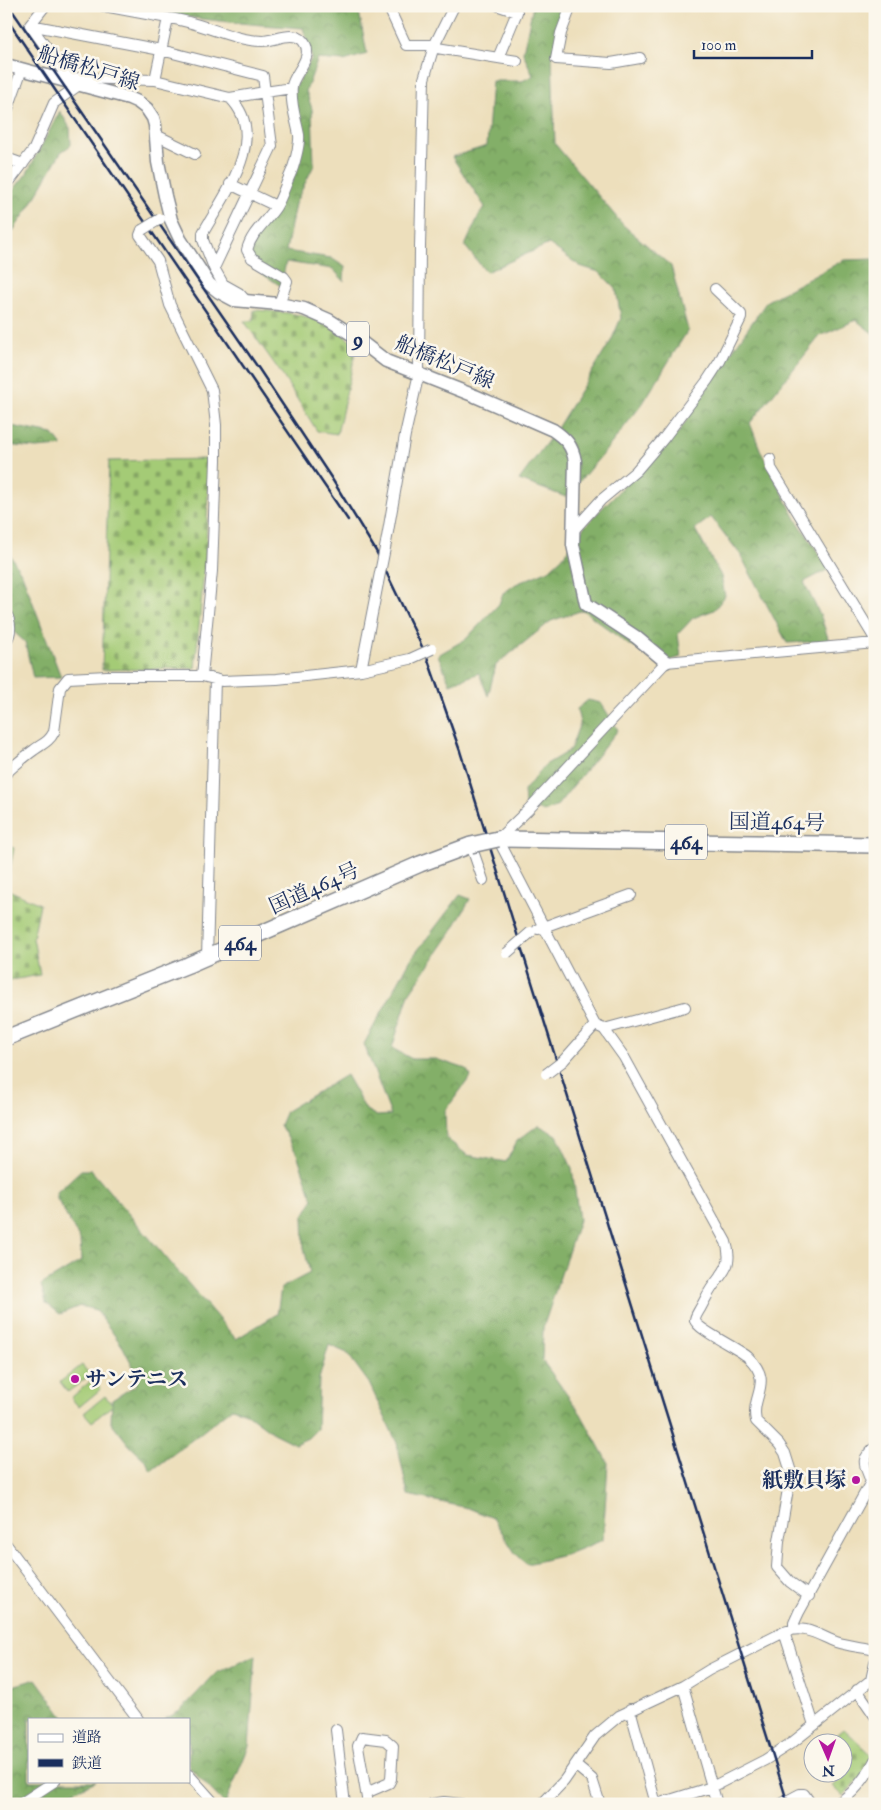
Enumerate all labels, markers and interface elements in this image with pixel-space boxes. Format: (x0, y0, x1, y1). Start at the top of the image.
scale bar (694, 28, 811, 60)
text: 100 m (701, 36, 737, 55)
street label: 船橋松戸線 (35, 40, 143, 97)
road number: 9 (347, 322, 369, 356)
street label: 船橋松戸線 (391, 330, 498, 395)
street label: 国道464号 (729, 808, 825, 837)
road number: 464 (665, 824, 707, 860)
street label: 国道464号 (265, 857, 364, 920)
road number: 464 (219, 926, 261, 960)
place label: サンテニス (85, 1366, 188, 1393)
marker: サンテニス (69, 1373, 81, 1385)
place label: 紙敷貝塚 (762, 1467, 846, 1494)
marker: 紙敷貝塚 (850, 1474, 862, 1486)
legend (28, 1718, 190, 1782)
text: 道路 (72, 1728, 102, 1747)
north arrow (804, 1732, 854, 1782)
text: 鉄道 (72, 1754, 102, 1773)
text: N (821, 1762, 836, 1779)

